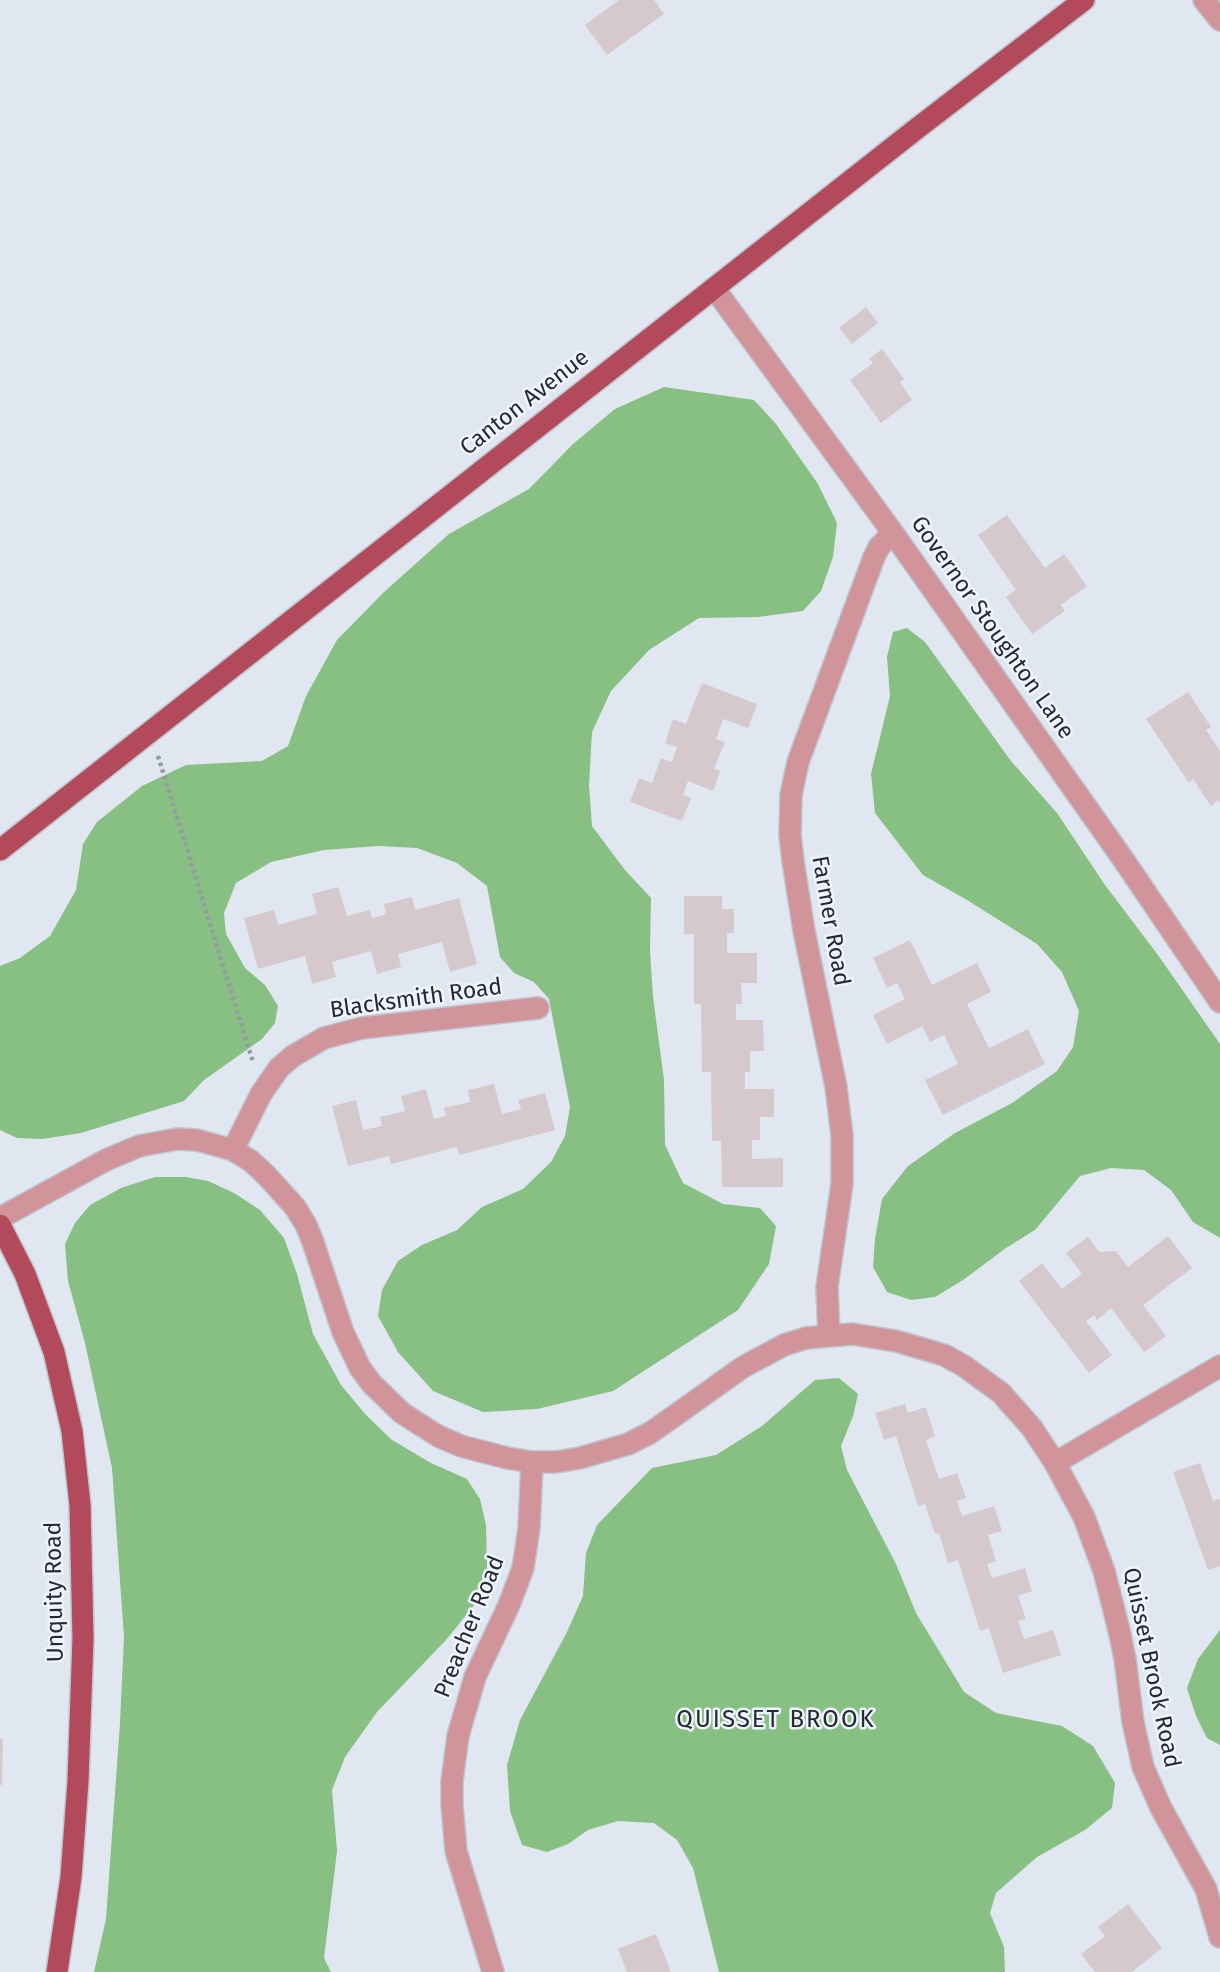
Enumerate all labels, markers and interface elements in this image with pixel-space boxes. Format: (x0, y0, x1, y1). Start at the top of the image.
street label: Canton Avenue (455, 344, 595, 462)
street label: Governor Stoughton Lane (904, 511, 1080, 745)
street label: Farmer Road (805, 854, 855, 988)
street label: Blacksmith Road (328, 973, 504, 1025)
street label: Unquity Road (40, 1521, 70, 1663)
street label: Preacher Road (429, 1552, 511, 1702)
street label: Quisset Brook Road (1116, 1565, 1186, 1771)
district label: QUISSET BROOK (678, 1706, 874, 1734)

